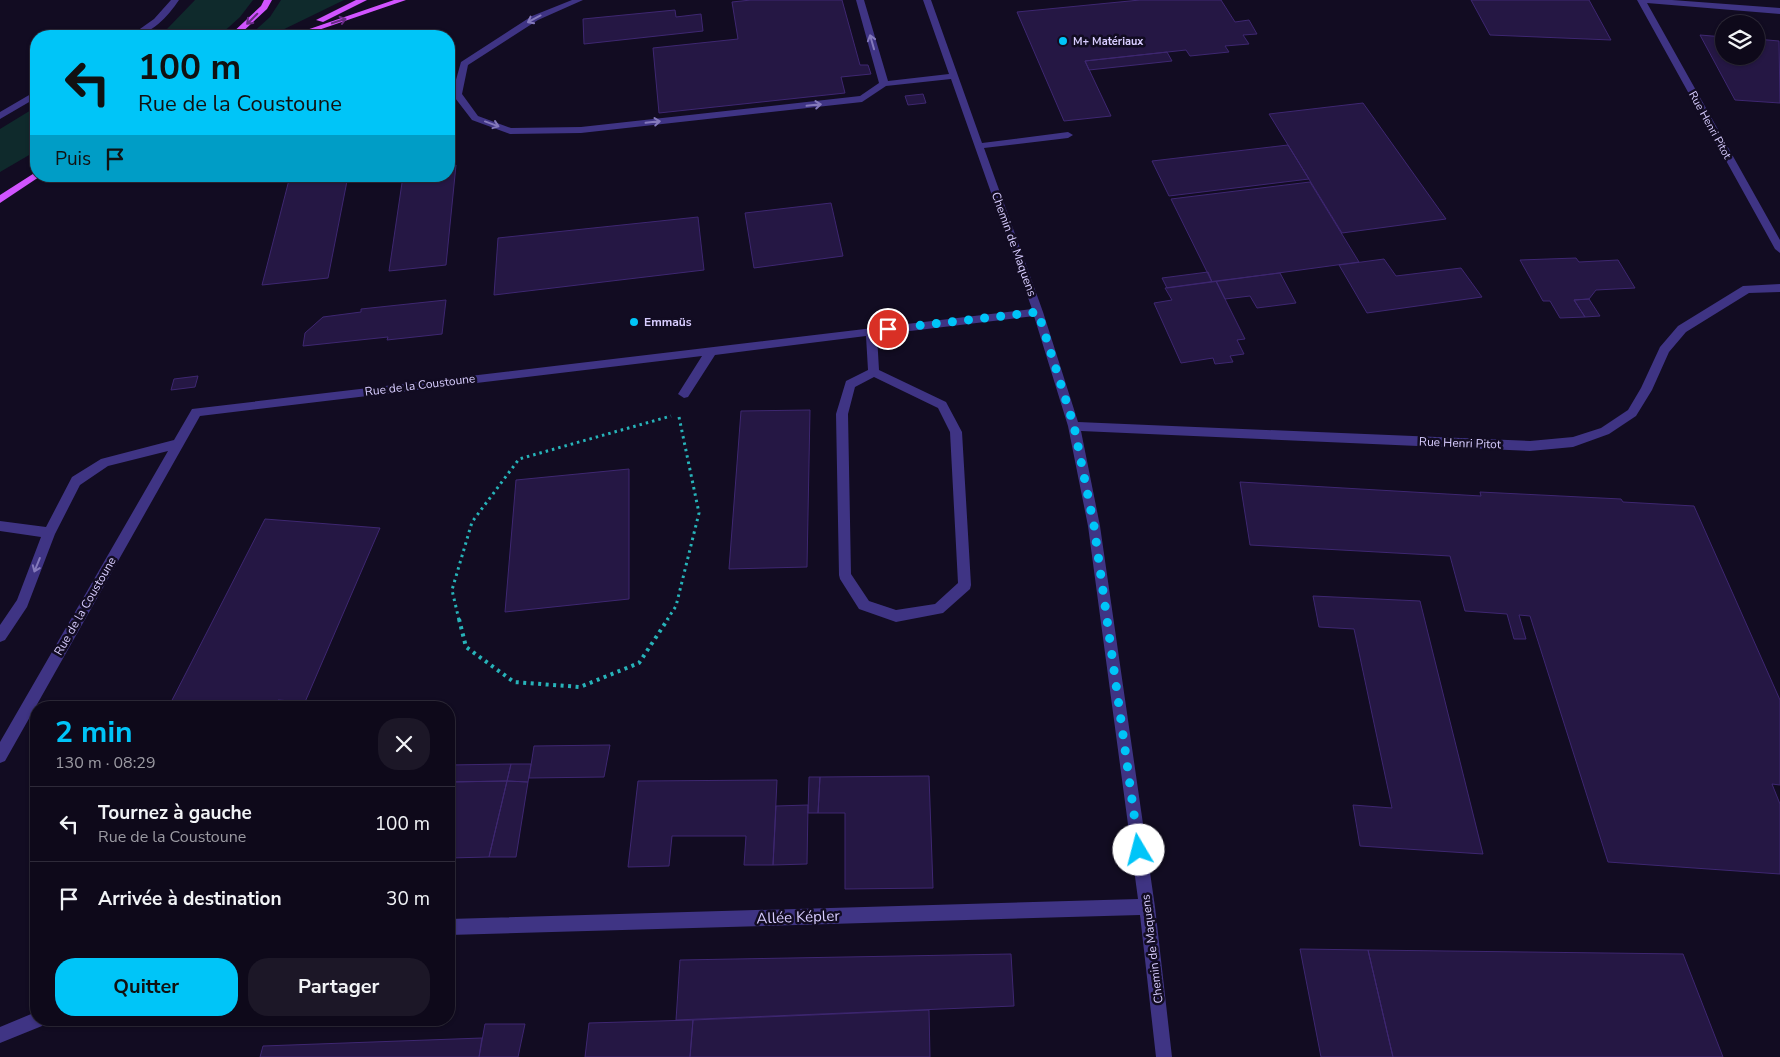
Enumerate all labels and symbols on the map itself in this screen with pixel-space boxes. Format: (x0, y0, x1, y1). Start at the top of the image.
one-way arrow (246, 13, 258, 26)
one-way arrow (527, 14, 542, 24)
one-way arrow (331, 16, 347, 25)
one-way arrow (867, 34, 876, 50)
place label: M+ Matériaux (1073, 34, 1144, 49)
marker: M+ Matériaux (1057, 35, 1069, 47)
street label: Rue Henri Pitot (1685, 88, 1735, 162)
one-way arrow (806, 100, 822, 110)
one-way arrow (644, 118, 660, 127)
one-way arrow (484, 120, 499, 129)
street label: Chemin de Maquens (988, 190, 1040, 299)
pin (867, 308, 909, 350)
place label: Emmaüs (644, 314, 692, 330)
marker: Emmaüs (628, 316, 640, 328)
street label: Rue de la Coustoune (364, 370, 476, 400)
street label: Rue Henri Pitot (1419, 434, 1502, 452)
street label: Rue de la Coustoune (50, 554, 120, 658)
one-way arrow (32, 557, 41, 572)
position arrow (1112, 823, 1164, 875)
street label: Chemin de Maquens (1137, 893, 1167, 1005)
street label: Allée Képler (756, 906, 841, 928)

